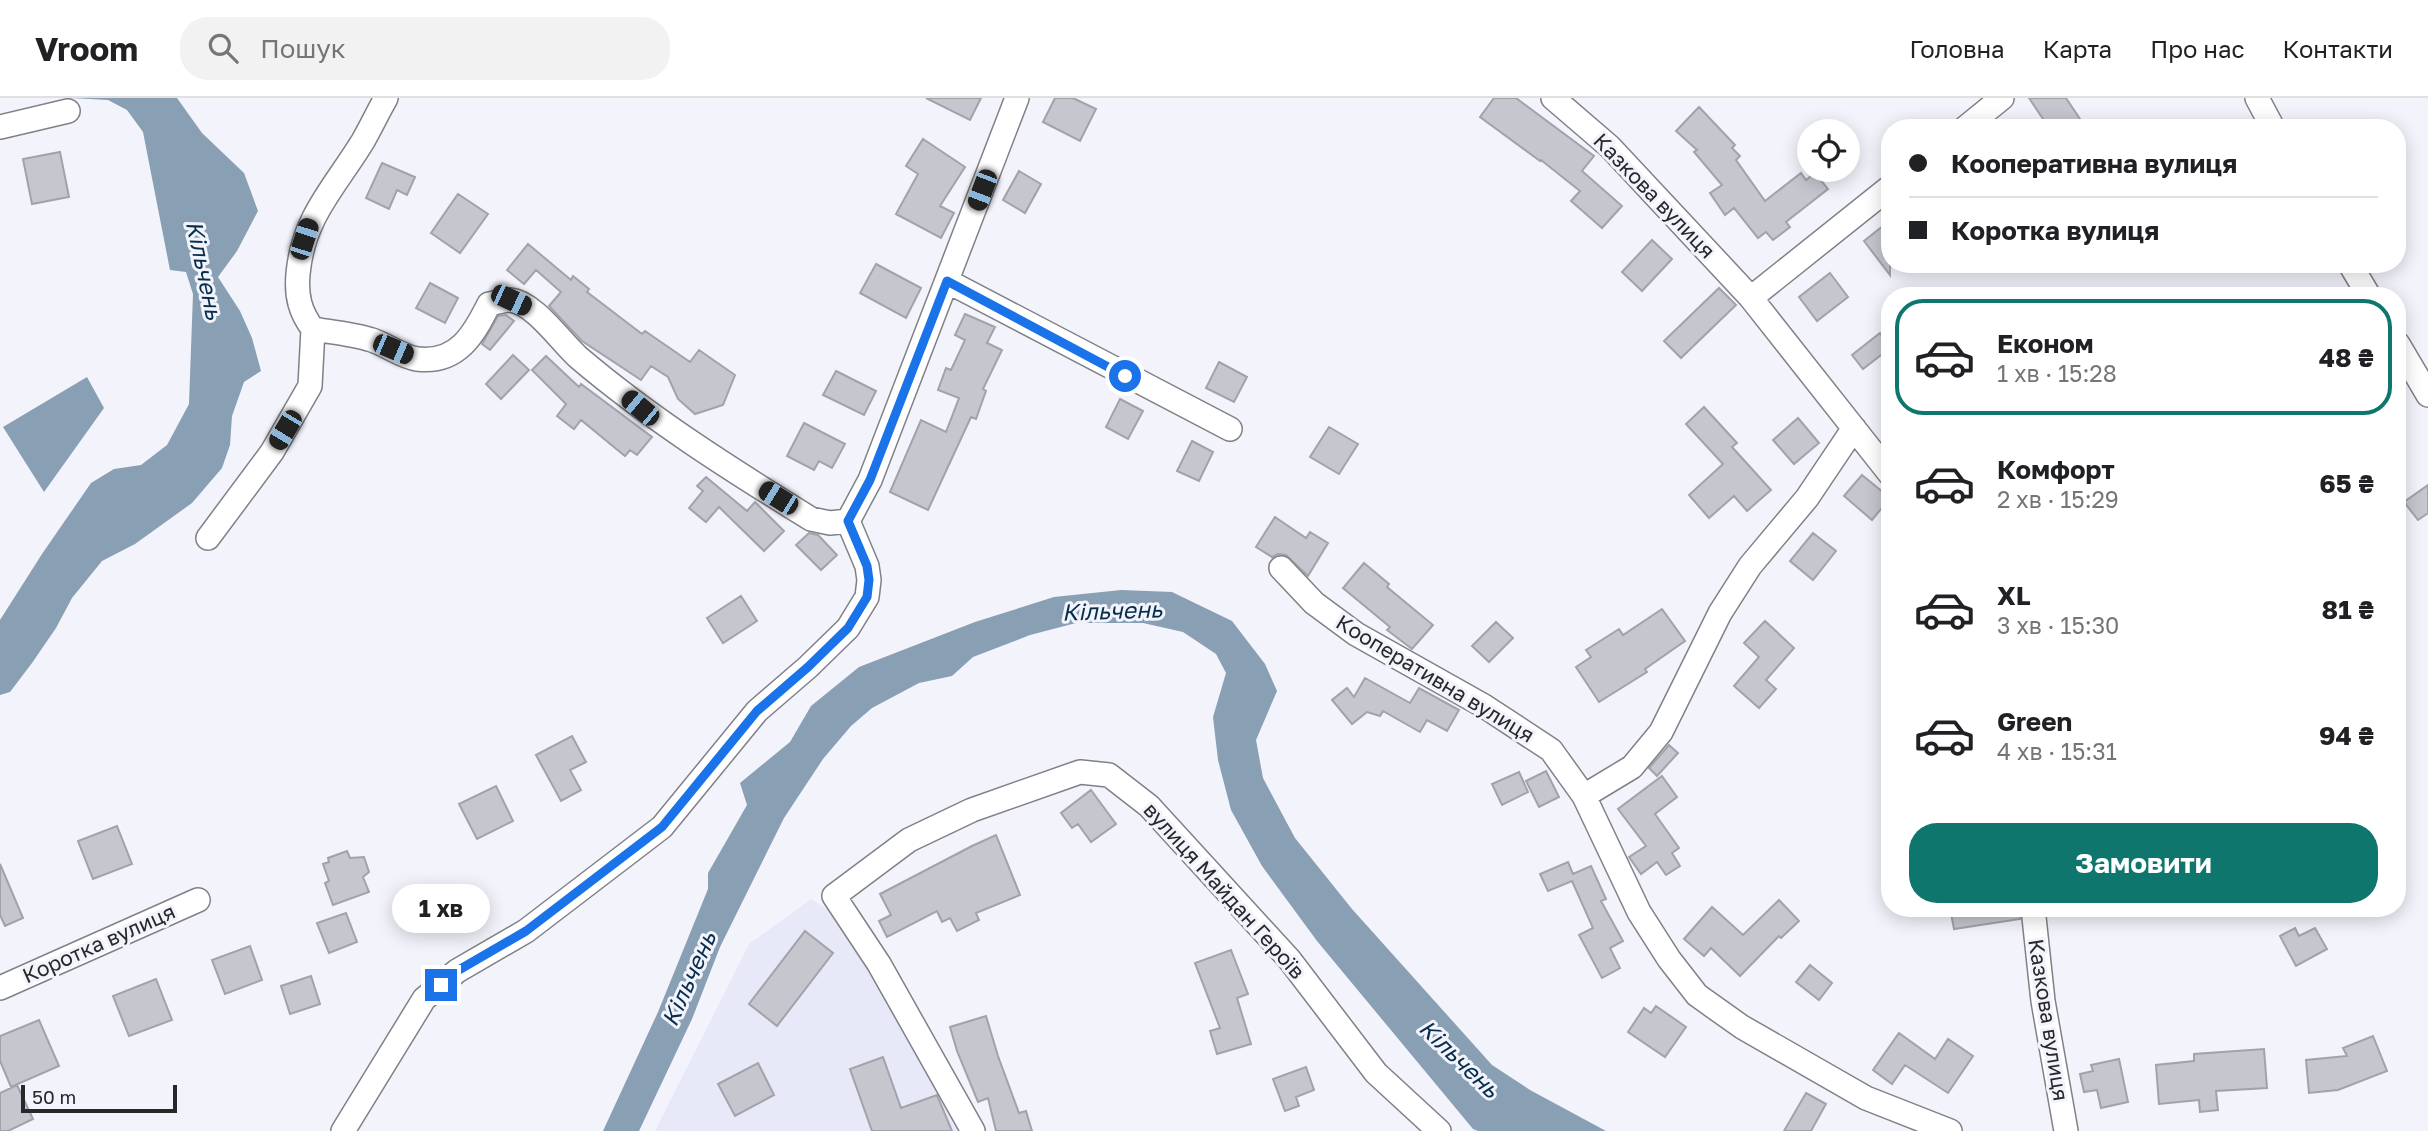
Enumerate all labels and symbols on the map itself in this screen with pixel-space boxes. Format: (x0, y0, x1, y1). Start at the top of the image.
street label: Казкова вулиця (1589, 127, 1721, 263)
car (965, 167, 1000, 213)
car (288, 216, 321, 262)
water label: Кільчень (181, 218, 229, 323)
car (488, 282, 535, 318)
car (370, 331, 417, 367)
route start (1109, 360, 1141, 392)
car (618, 386, 663, 430)
car (266, 407, 305, 453)
car (755, 478, 802, 518)
water label: Кільчень (1061, 594, 1163, 626)
street label: Кооперативна вулиця (1332, 609, 1539, 748)
street label: вулиця Майдан Героїв (1139, 797, 1311, 984)
callout: 1 хв (392, 884, 490, 932)
street label: Коротка вулиця (18, 898, 179, 988)
water label: Кільчень (655, 926, 722, 1030)
street label: Казкова вулиця (2023, 937, 2075, 1103)
route end (425, 969, 457, 1001)
water label: Кільчень (1414, 1013, 1506, 1104)
scale bar (21, 1082, 177, 1114)

